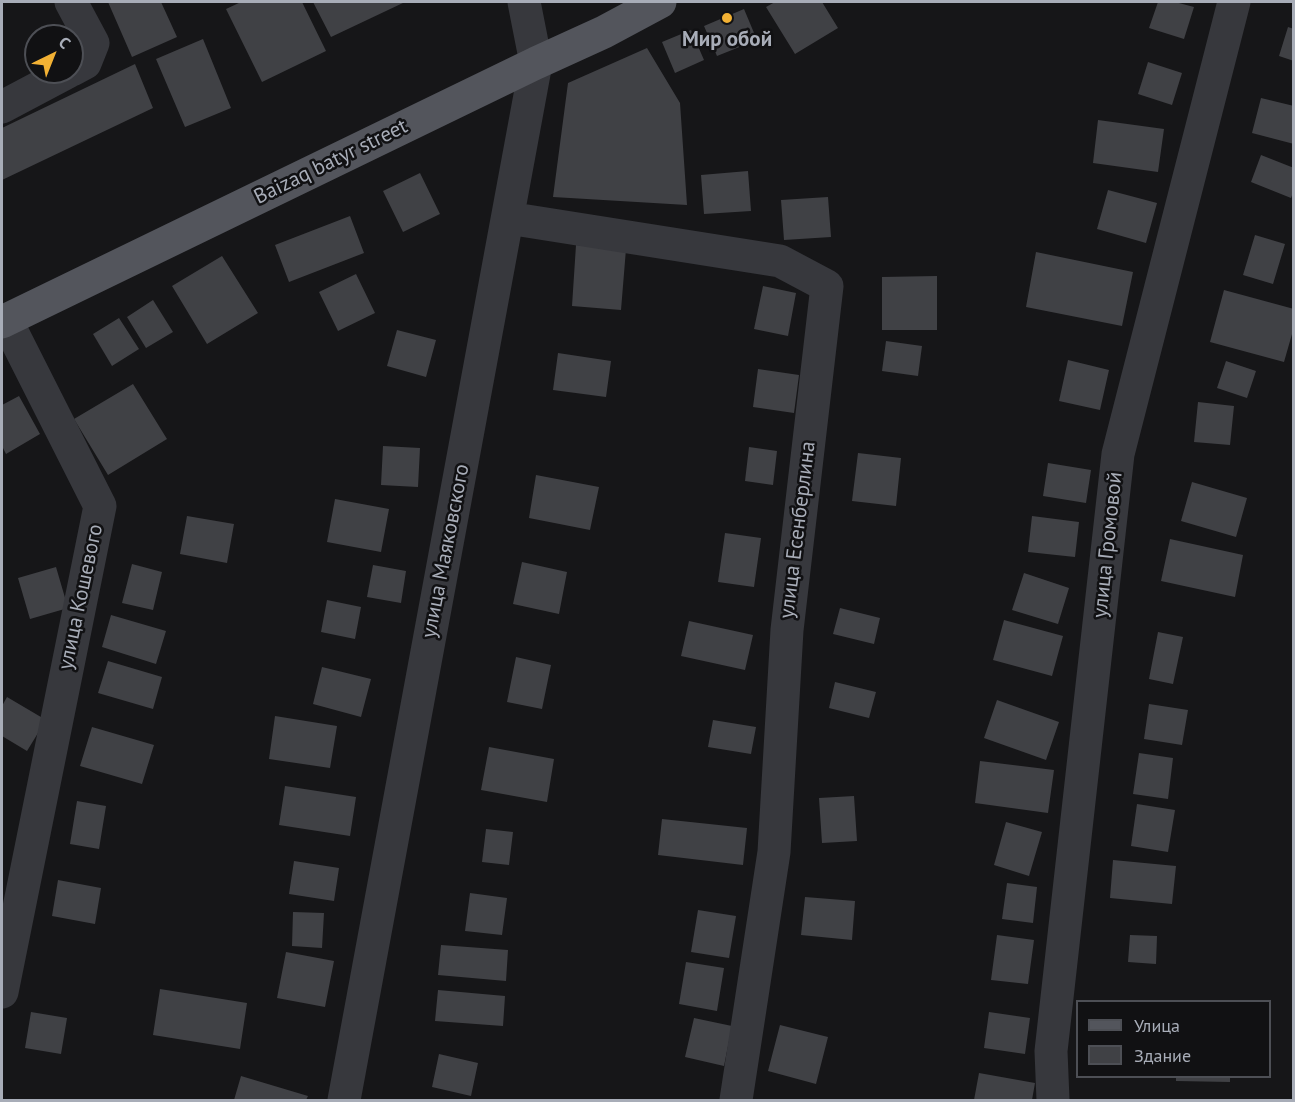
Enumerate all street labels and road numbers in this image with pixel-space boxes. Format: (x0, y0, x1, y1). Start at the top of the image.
street label: Baizaq batyr street (250, 114, 412, 210)
street label: улица Есенберлина (775, 440, 821, 620)
street label: улица Маяковского (417, 462, 475, 640)
street label: улица Громовой (1088, 471, 1128, 619)
street label: улица Кошевого (53, 522, 109, 672)

